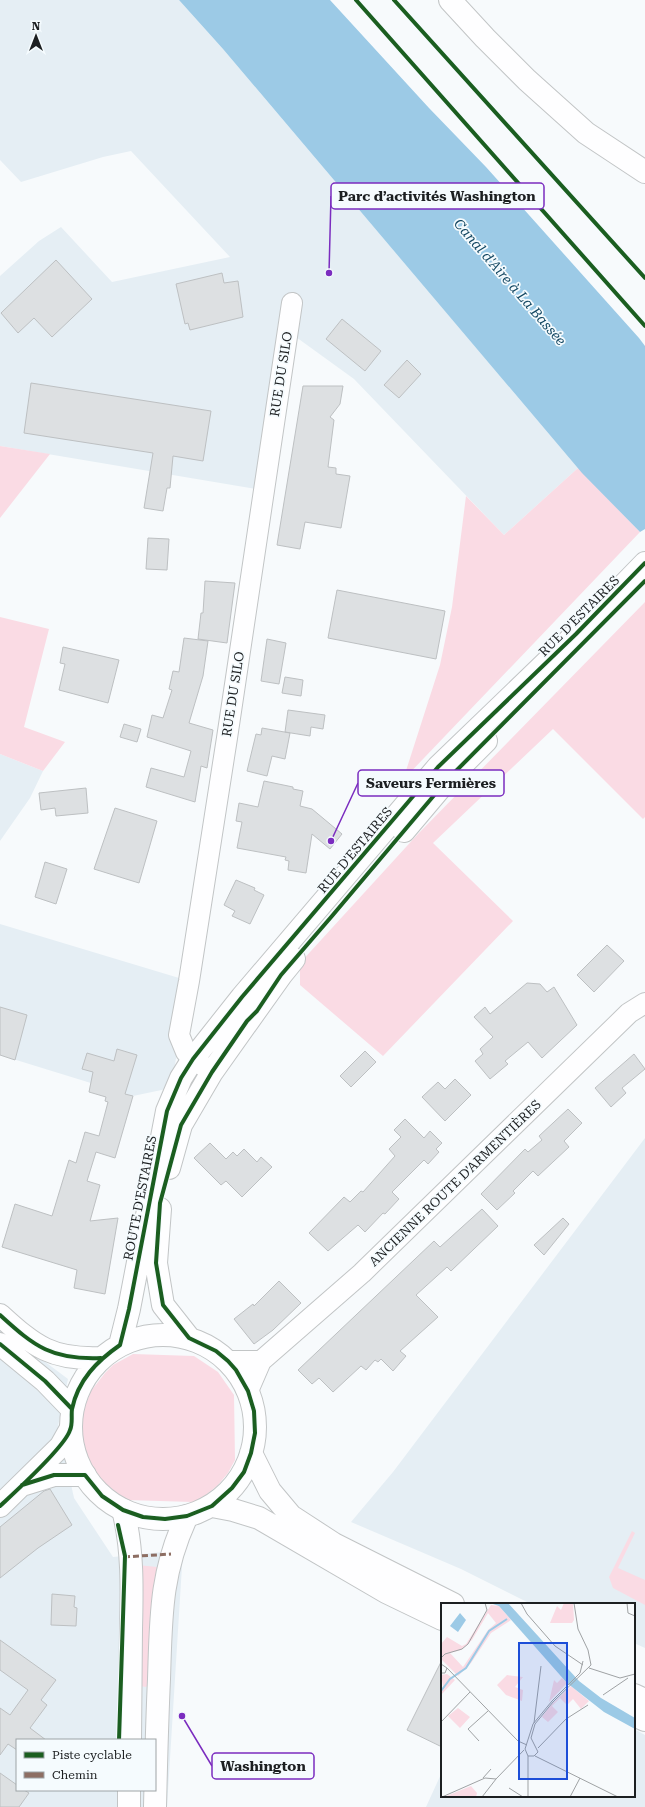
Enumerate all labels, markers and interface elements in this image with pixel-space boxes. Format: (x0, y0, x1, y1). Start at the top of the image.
north arrow (16, 16, 56, 56)
text: N (32, 20, 41, 33)
callout: Parc d’activités Washington (331, 183, 544, 209)
text: Parc d’activités Washington (338, 188, 536, 204)
water label: Canal d'Aire à La Bassée (451, 216, 569, 348)
street label: RUE DU SILO (267, 330, 295, 418)
street label: RUE D'ESTAIRES (536, 573, 622, 659)
street label: RUE DU SILO (219, 650, 247, 738)
callout: Saveurs Fermières (358, 770, 504, 796)
text: Saveurs Fermières (366, 775, 496, 791)
street label: RUE D'ESTAIRES (315, 804, 395, 896)
street label: ANCIENNE ROUTE D'ARMENTIÈRES (365, 1096, 544, 1269)
street label: ROUTE D'ESTAIRES (121, 1134, 159, 1262)
inset map (441, 1603, 635, 1797)
legend (16, 1739, 156, 1791)
text: Piste cyclable (52, 1748, 132, 1762)
callout: Washington (212, 1753, 314, 1779)
text: Washington (220, 1758, 306, 1774)
text: Chemin (52, 1768, 98, 1782)

